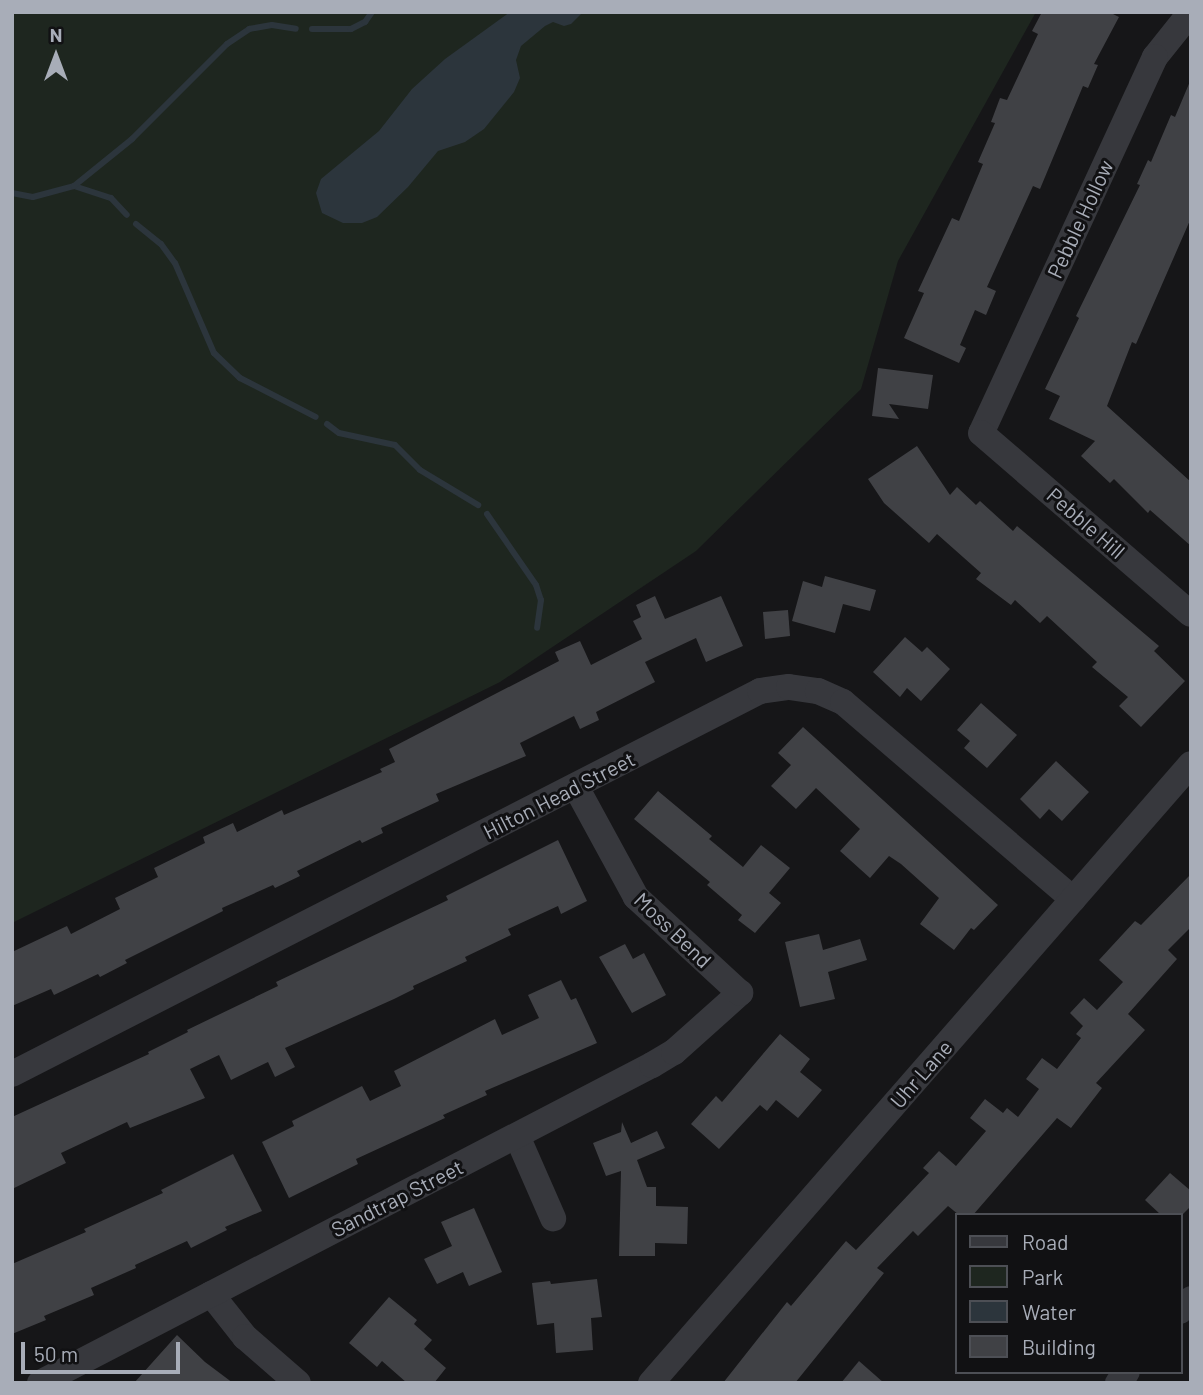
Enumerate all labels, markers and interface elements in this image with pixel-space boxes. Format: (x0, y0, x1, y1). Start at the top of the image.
north arrow (21, 21, 91, 91)
text: N (50, 23, 62, 46)
street label: Pebble Hollow (1042, 156, 1118, 282)
street label: Pebble Hill (1042, 482, 1130, 564)
street label: Hilton Head Street (479, 746, 639, 844)
street label: Moss Bend (629, 887, 717, 973)
street label: Uhr Lane (885, 1035, 957, 1113)
street label: Sandtrap Street (327, 1154, 467, 1242)
legend (954, 1213, 1182, 1374)
text: Road (1022, 1229, 1068, 1254)
text: Park (1022, 1264, 1063, 1289)
text: Water (1022, 1299, 1076, 1324)
scale bar (24, 1328, 184, 1372)
text: Building (1022, 1334, 1096, 1359)
text: 50 m (34, 1341, 78, 1366)

